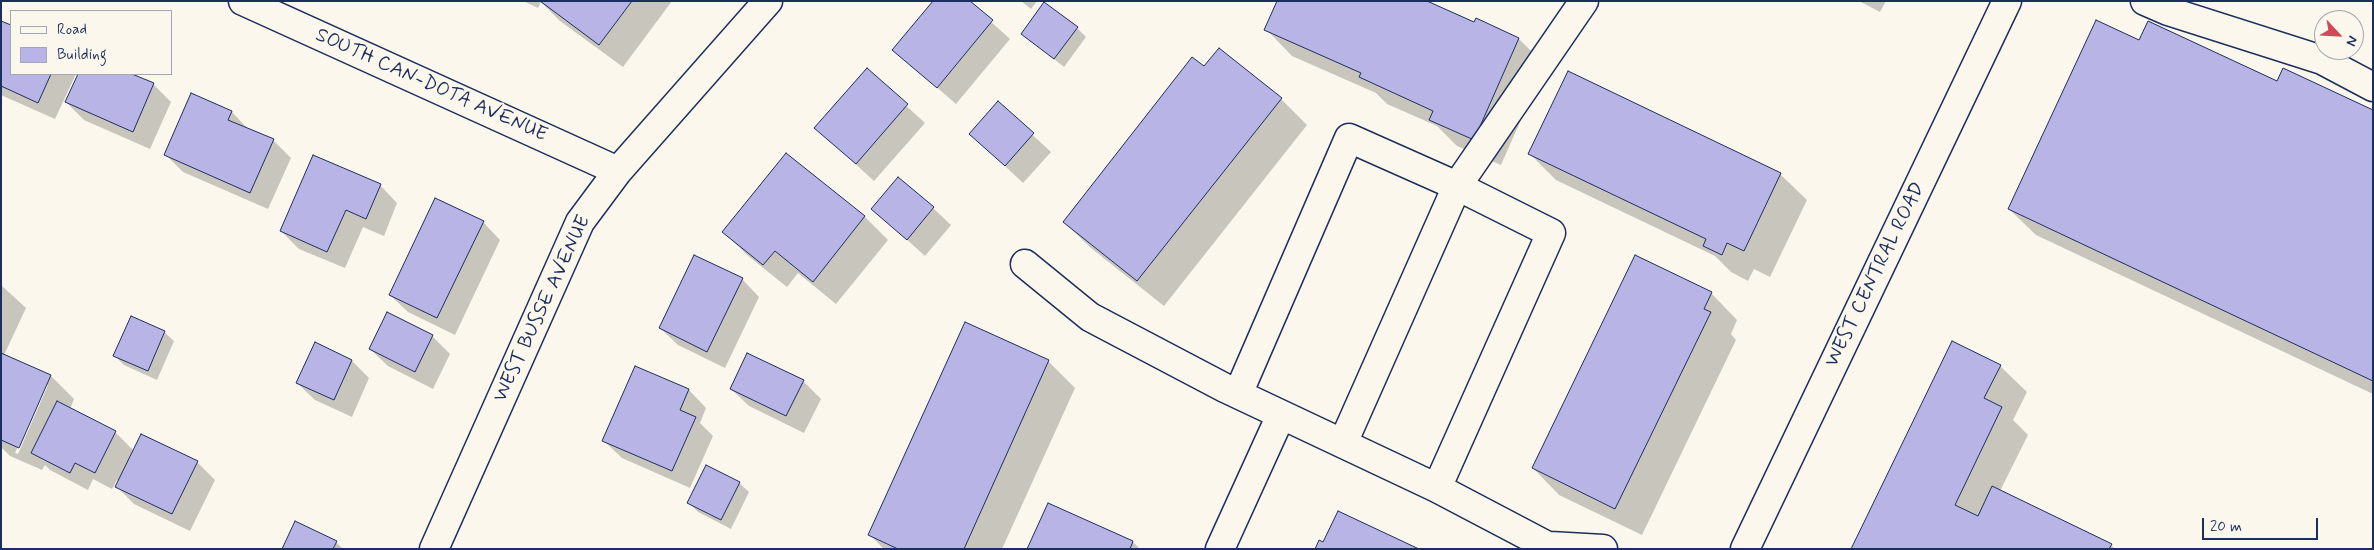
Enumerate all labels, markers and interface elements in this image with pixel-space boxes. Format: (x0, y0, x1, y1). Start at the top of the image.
legend (10, 10, 172, 75)
north arrow (2314, 10, 2364, 60)
text: Road (57, 20, 87, 40)
street label: SOUTH CAN-DOTA AVENUE (311, 24, 551, 148)
text: N (2342, 33, 2362, 49)
text: Building (57, 45, 107, 65)
street label: WEST CENTRAL ROAD (1821, 179, 1931, 371)
street label: WEST BUSSE AVENUE (489, 212, 597, 406)
scale bar (2204, 508, 2320, 540)
text: 20 m (2210, 517, 2242, 537)

